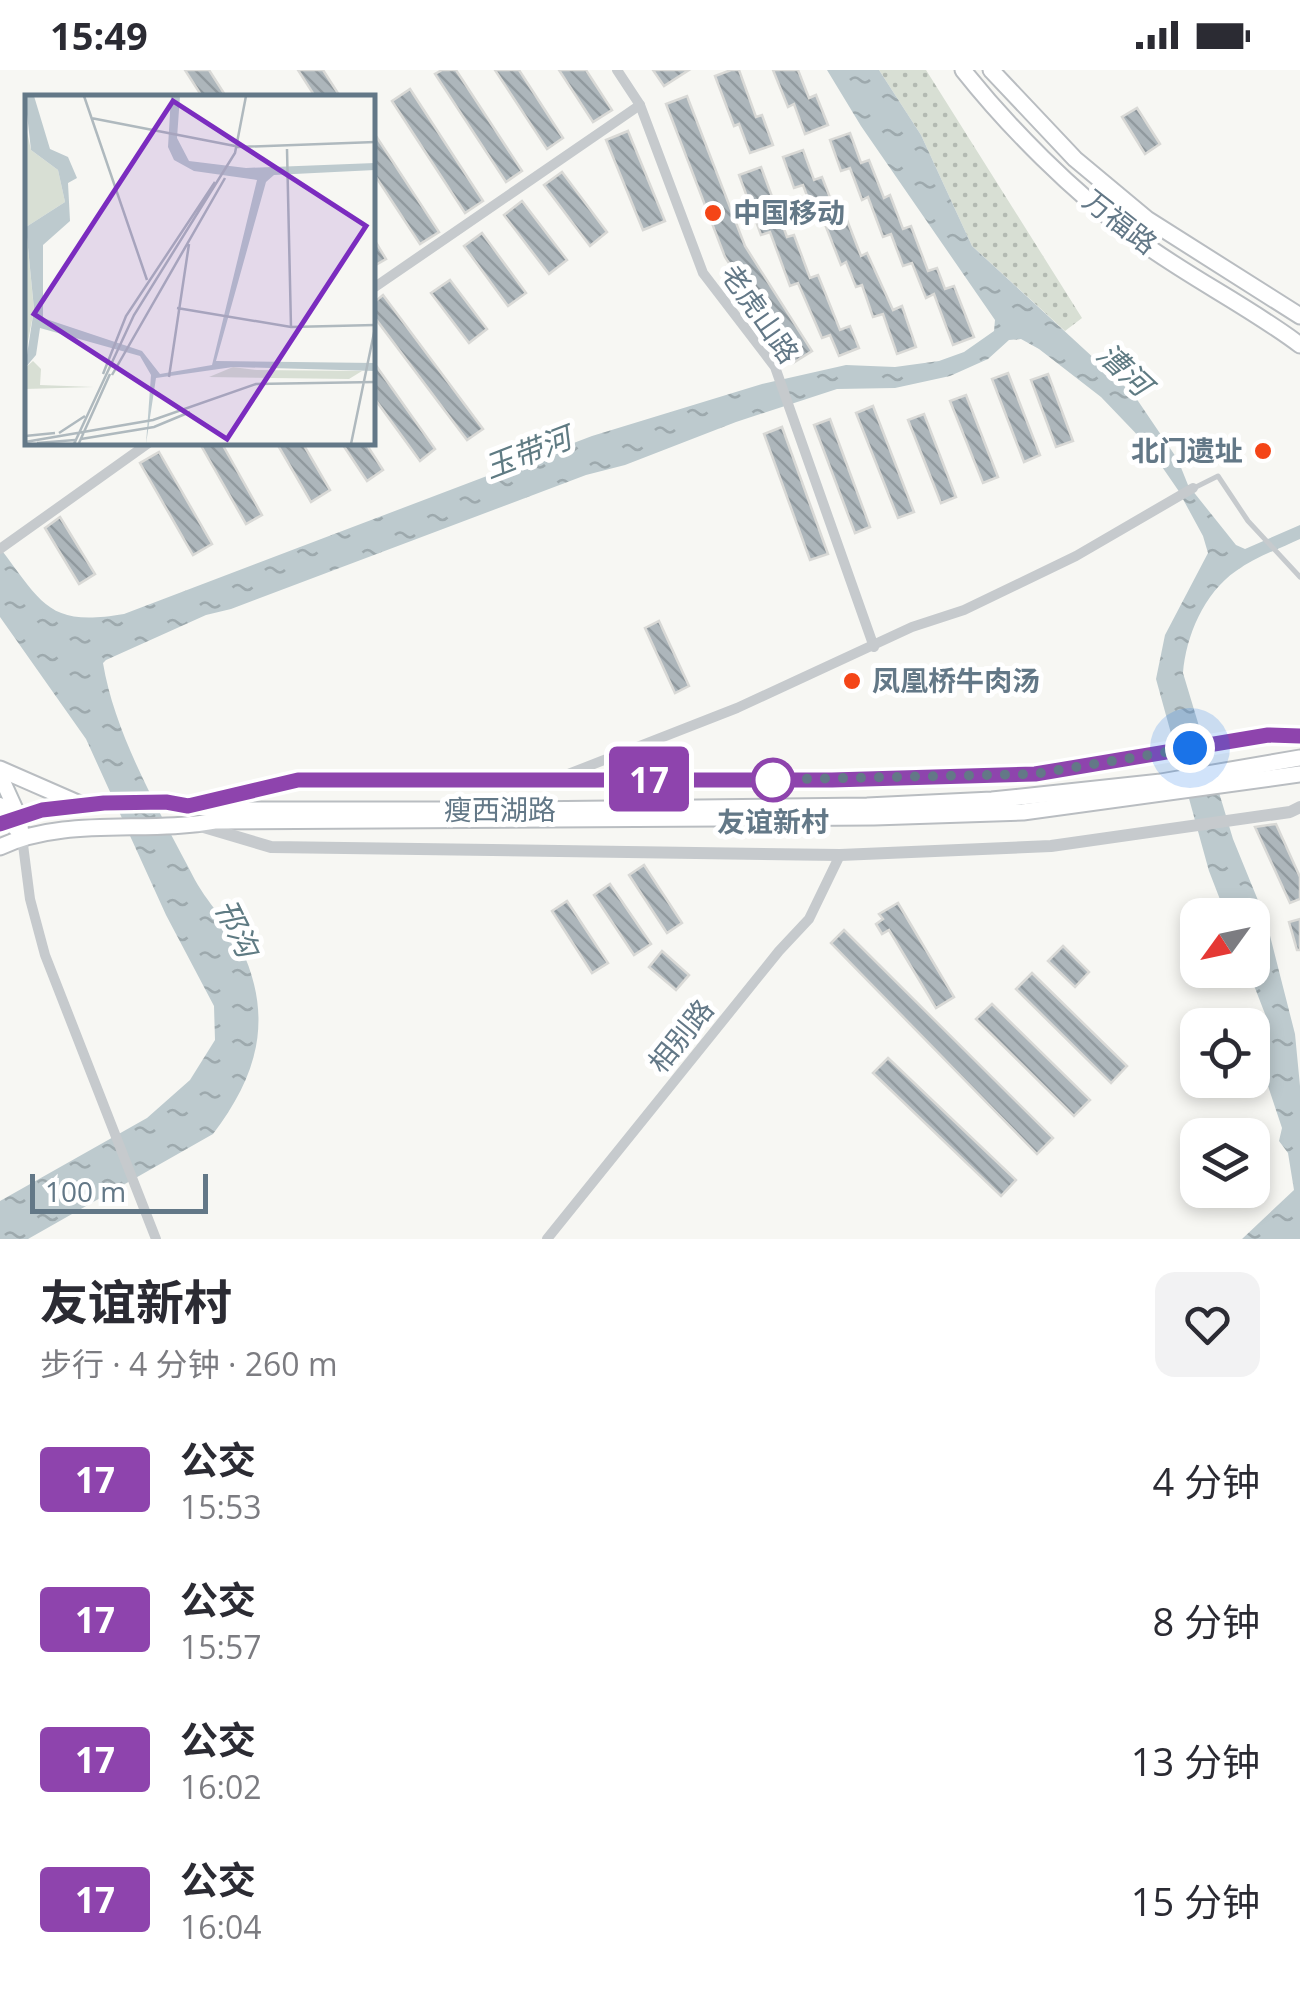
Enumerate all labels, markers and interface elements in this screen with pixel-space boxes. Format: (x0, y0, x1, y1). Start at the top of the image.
text: 15:49 (50, 9, 148, 61)
inset map (25, 95, 375, 445)
street label: 万福路 (1076, 180, 1165, 262)
place label: 中国移动 (733, 193, 845, 231)
marker: 中国移动 (702, 202, 724, 224)
street label: 老虎山路 (713, 257, 809, 370)
water label: 漕河 (1089, 333, 1165, 408)
water label: 玉带河 (478, 415, 581, 487)
place label: 北门遗址 (1131, 431, 1243, 469)
marker: 北门遗址 (1252, 440, 1274, 462)
place label: 凤凰桥牛肉汤 (872, 661, 1040, 699)
marker: 凤凰桥牛肉汤 (841, 670, 863, 692)
your location (1165, 723, 1215, 773)
line badge: 17 (604, 746, 694, 812)
text: 17 (629, 756, 669, 803)
marker: 友谊新村 (752, 759, 794, 801)
street label: 瘦西湖路 (444, 790, 556, 828)
place label: 友谊新村 (717, 802, 829, 840)
water label: 邗沟 (206, 891, 270, 966)
north arrow (1180, 898, 1270, 988)
map controls (1180, 898, 1270, 1208)
street label: 相别路 (639, 991, 721, 1080)
button: locate (1180, 1008, 1270, 1098)
button: layers (1180, 1118, 1270, 1208)
scale bar (30, 1169, 208, 1214)
text: 100 m (45, 1172, 126, 1210)
text: 友谊新村 (40, 1269, 232, 1334)
button: heart (1155, 1272, 1260, 1377)
text: 步行 · 4 分钟 · 260 m (40, 1342, 338, 1385)
text: 公交 (180, 1433, 256, 1485)
text: 4 分钟 (1152, 1455, 1260, 1507)
text: 17 (75, 1456, 115, 1503)
text: 15:53 (180, 1485, 262, 1528)
text: 公交 (180, 1573, 256, 1625)
text: 8 分钟 (1152, 1595, 1260, 1647)
text: 17 (75, 1596, 115, 1643)
text: 15:57 (180, 1625, 262, 1668)
text: 公交 (180, 1713, 256, 1765)
text: 13 分钟 (1131, 1735, 1260, 1787)
text: 17 (75, 1736, 115, 1783)
text: 16:02 (180, 1765, 262, 1808)
text: 公交 (180, 1853, 256, 1905)
text: 15 分钟 (1131, 1875, 1260, 1927)
text: 17 (75, 1876, 115, 1923)
text: 16:04 (180, 1905, 262, 1948)

